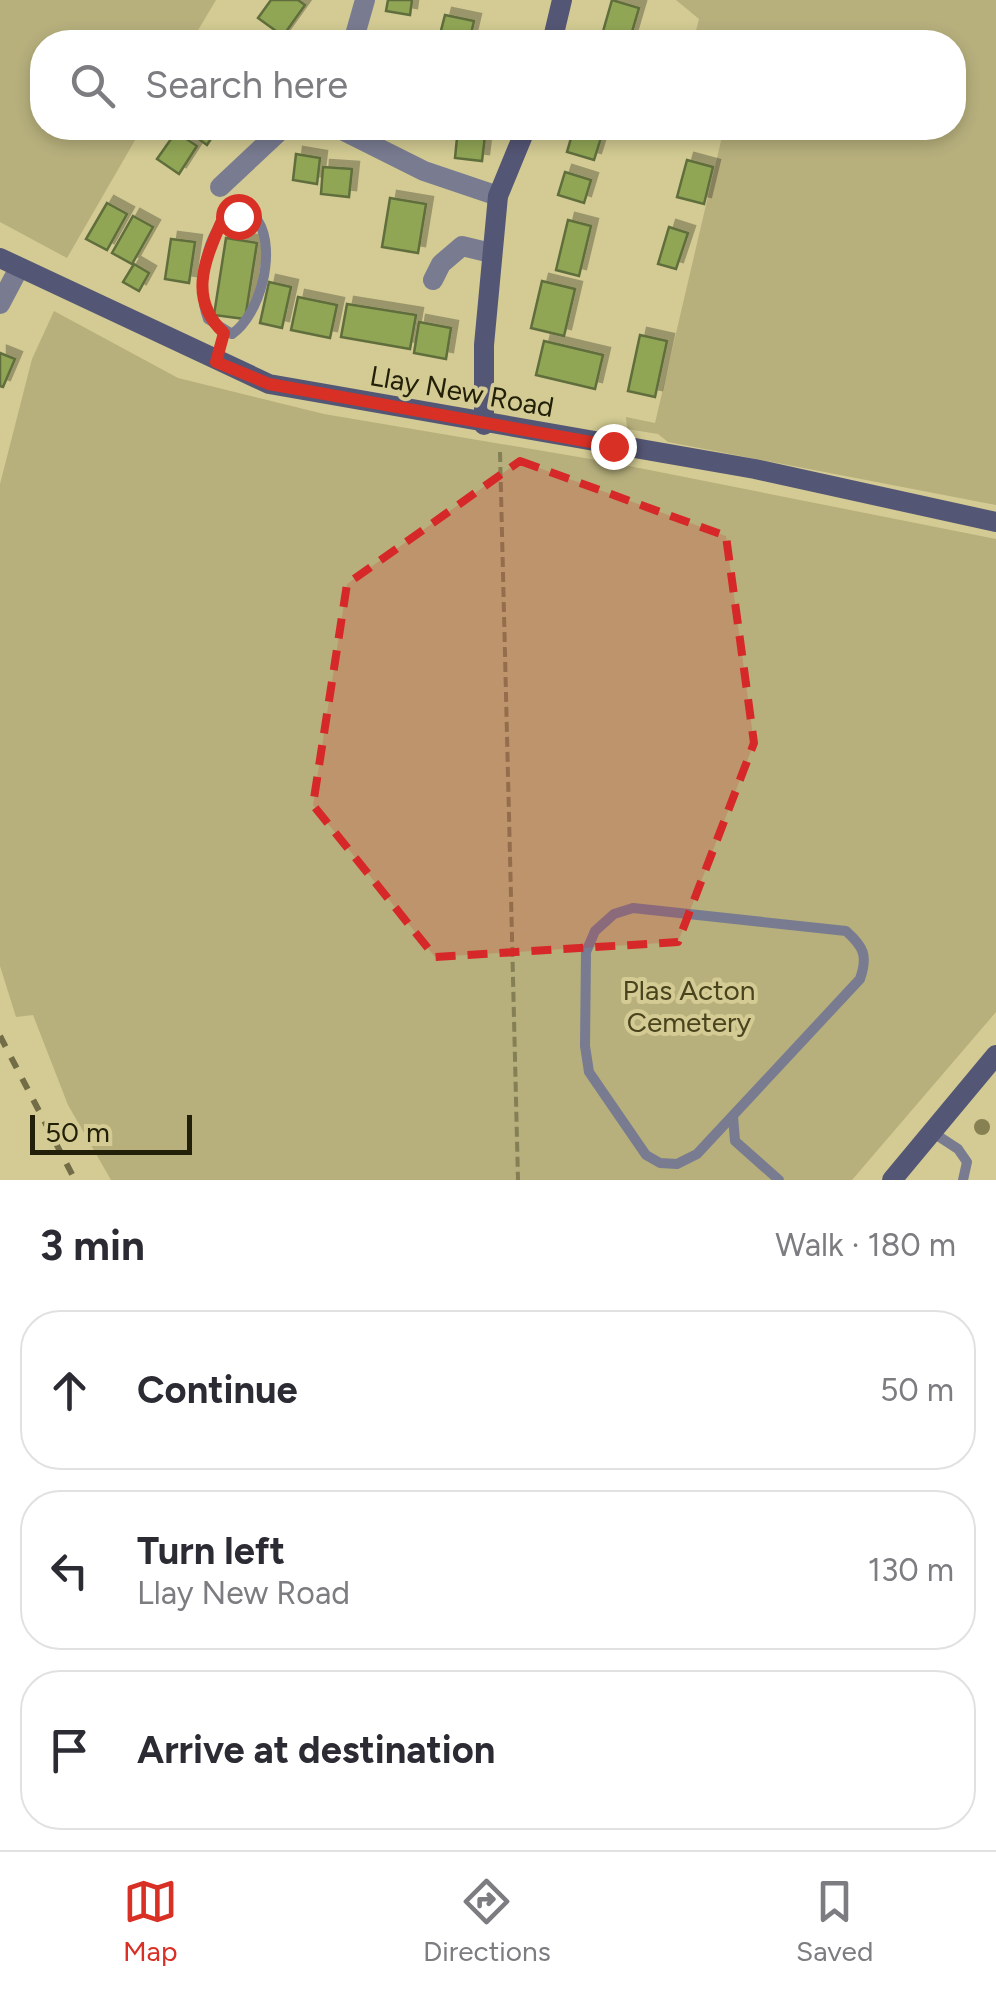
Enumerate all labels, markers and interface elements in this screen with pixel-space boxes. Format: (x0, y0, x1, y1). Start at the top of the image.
search box (30, 30, 966, 140)
icon: search (65, 58, 120, 113)
text: Search here (145, 62, 348, 108)
route start (216, 194, 262, 240)
street label: Llay New Road (367, 358, 557, 424)
route end (591, 424, 637, 470)
park label: Plas Acton Cemetery (623, 973, 755, 1039)
scale bar (30, 1110, 192, 1154)
text: 50 m (45, 1115, 110, 1149)
text: 3 min (40, 1220, 145, 1271)
text: Walk · 180 m (775, 1226, 956, 1264)
icon: ahead (42, 1363, 97, 1418)
text: Continue (137, 1367, 298, 1413)
text: 50 m (880, 1371, 954, 1409)
text: Turn left (137, 1528, 285, 1574)
icon: left (42, 1543, 97, 1598)
text: 130 m (868, 1551, 954, 1589)
text: Llay New Road (137, 1574, 350, 1612)
icon: arrive (42, 1723, 97, 1778)
text: Arrive at destination (137, 1727, 495, 1773)
tab: Map (123, 1874, 178, 1968)
tab: Directions (423, 1874, 551, 1968)
tab: Saved (796, 1874, 873, 1968)

